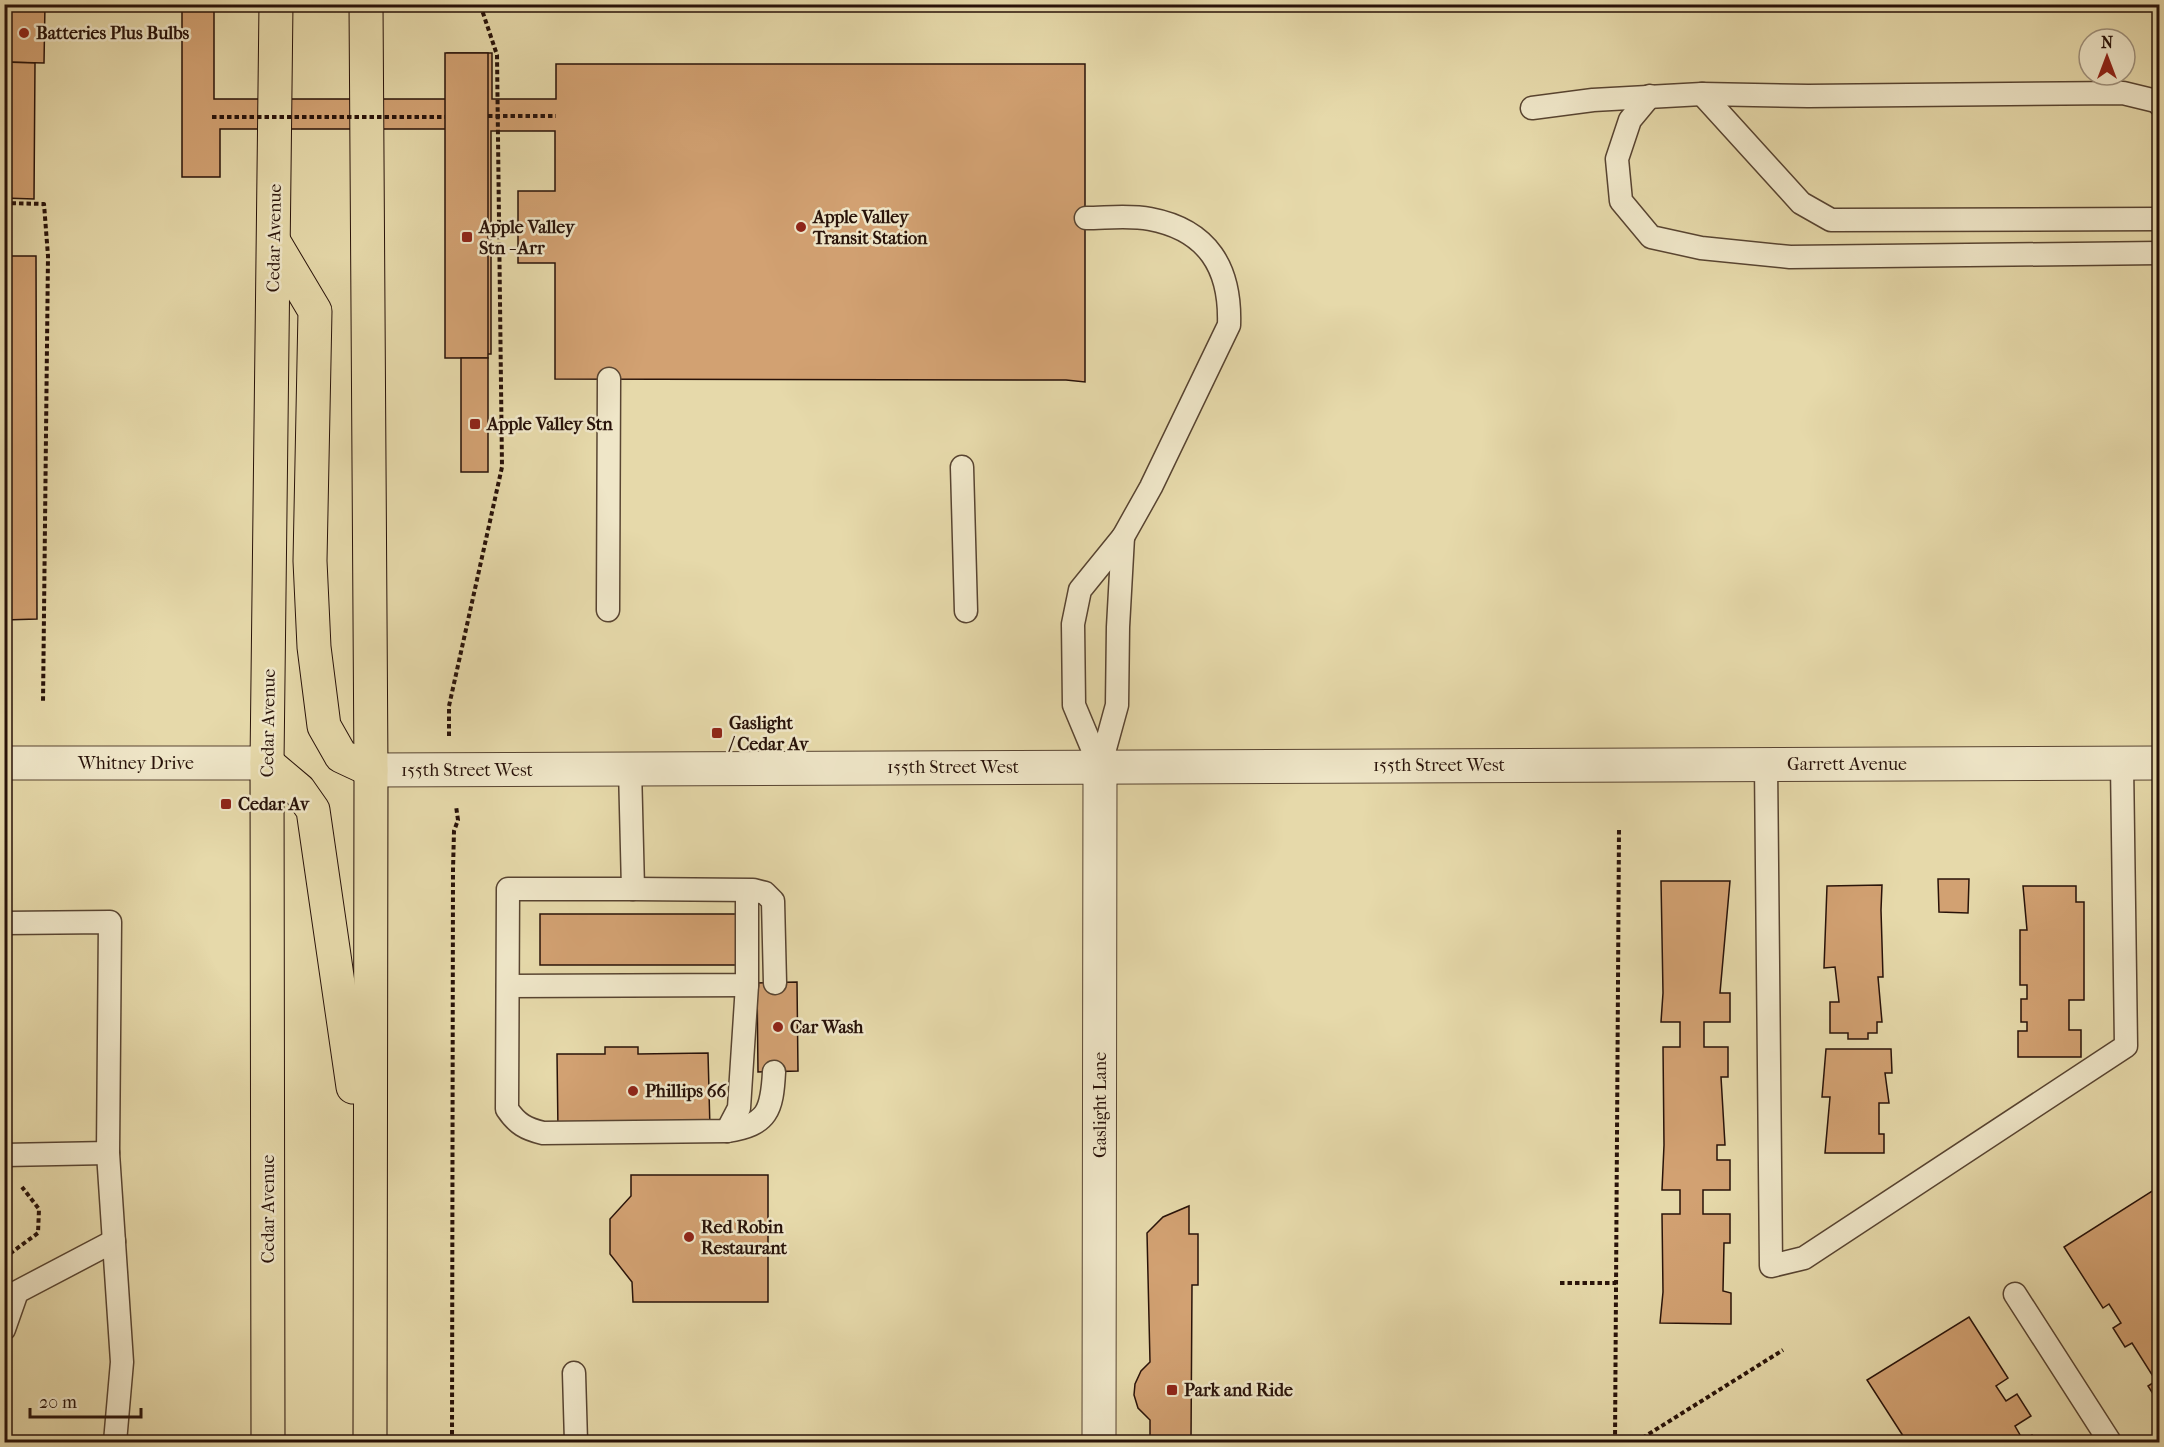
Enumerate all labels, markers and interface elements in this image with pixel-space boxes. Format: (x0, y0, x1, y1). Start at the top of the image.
place label: Batteries Plus Bulbs (36, 23, 190, 44)
marker: Batteries Plus Bulbs (17, 26, 31, 40)
north arrow (2077, 27, 2137, 87)
text: N (2101, 33, 2114, 52)
street label: Cedar Avenue (263, 183, 286, 293)
place label: Apple Valley Transit Station (812, 207, 928, 249)
place label: Apple Valley Stn - Arr (478, 217, 576, 259)
marker: Apple Valley Transit Station (794, 220, 808, 234)
marker: Apple Valley Stn - Arr (460, 230, 474, 244)
place label: Apple Valley Stn (486, 414, 613, 435)
marker: Apple Valley Stn (468, 417, 482, 431)
street label: Cedar Avenue (257, 668, 280, 778)
place label: Gaslight / Cedar Av (728, 713, 809, 755)
marker: Gaslight / Cedar Av (710, 726, 724, 740)
street label: Whitney Drive (77, 753, 194, 774)
street label: Garrett Avenue (1787, 754, 1907, 775)
street label: 155th Street West (1373, 755, 1506, 776)
street label: 155th Street West (887, 757, 1020, 778)
street label: 155th Street West (401, 760, 534, 781)
place label: Cedar Av (238, 794, 310, 815)
marker: Cedar Av (219, 797, 233, 811)
place label: Car Wash (790, 1017, 864, 1038)
marker: Car Wash (771, 1020, 785, 1034)
street label: Gaslight Lane (1090, 1052, 1111, 1158)
place label: Phillips 66 (645, 1081, 728, 1102)
marker: Phillips 66 (626, 1084, 640, 1098)
street label: Cedar Avenue (258, 1155, 279, 1263)
place label: Red Robin Restaurant (701, 1217, 788, 1259)
marker: Red Robin Restaurant (682, 1230, 696, 1244)
place label: Park and Ride (1184, 1380, 1293, 1401)
scale bar (30, 1381, 141, 1419)
marker: Park and Ride (1165, 1383, 1179, 1397)
text: 20 m (39, 1392, 77, 1413)

